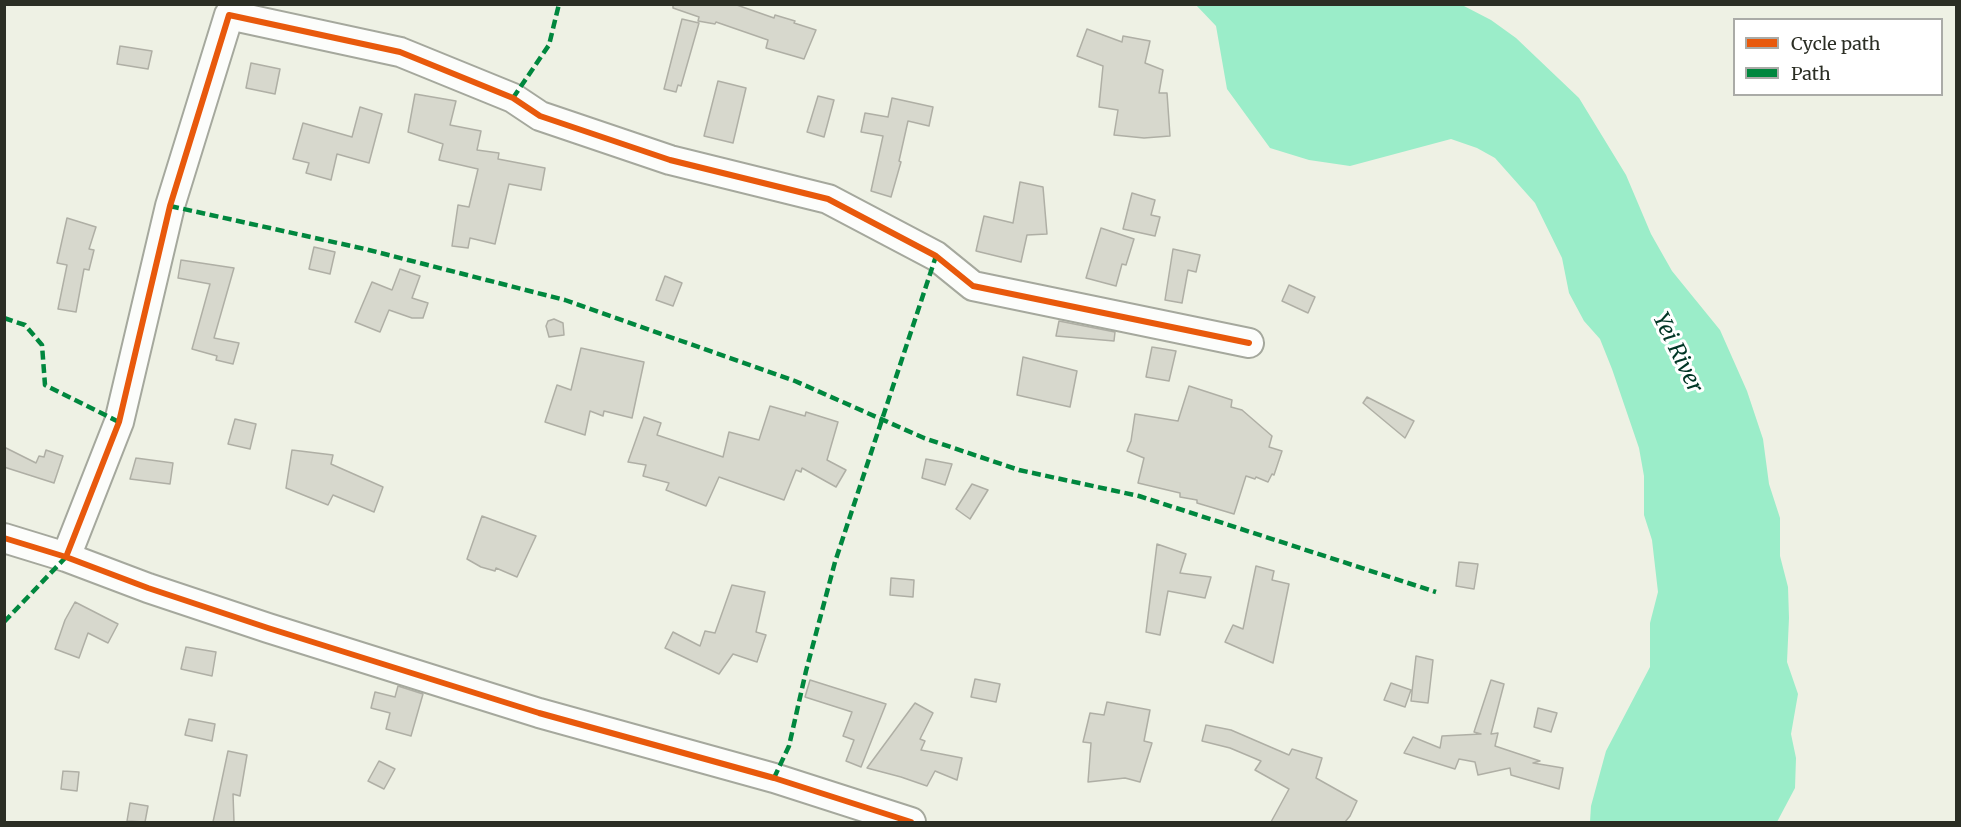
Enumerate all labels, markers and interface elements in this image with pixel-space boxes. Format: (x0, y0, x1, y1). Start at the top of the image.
legend (1733, 18, 1943, 96)
text: Cycle path (1791, 32, 1880, 55)
text: Path (1791, 62, 1831, 85)
water label: Yei River (1646, 309, 1708, 397)

